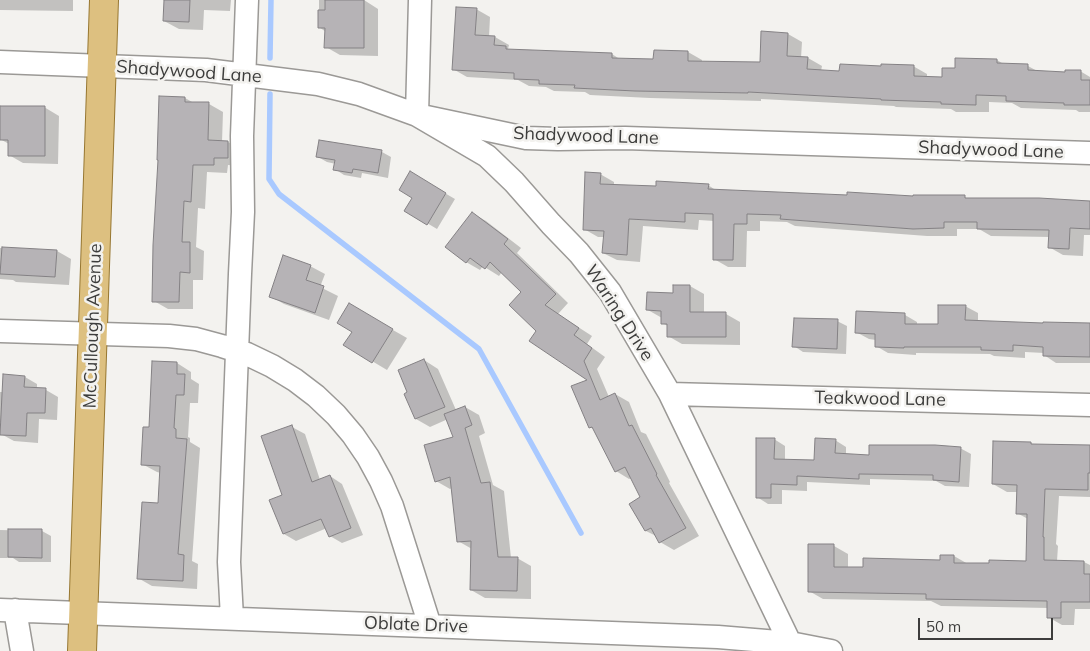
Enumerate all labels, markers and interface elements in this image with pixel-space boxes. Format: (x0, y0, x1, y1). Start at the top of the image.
street label: Shadywood Lane (116, 56, 262, 88)
street label: Shadywood Lane (513, 123, 659, 149)
street label: Shadywood Lane (918, 137, 1064, 163)
street label: McCullough Avenue (79, 243, 107, 409)
street label: Waring Drive (580, 261, 658, 365)
street label: Teakwood Lane (814, 387, 946, 411)
scale bar (920, 608, 1055, 640)
street label: Oblate Drive (364, 612, 468, 638)
text: 50 m (926, 617, 961, 636)

